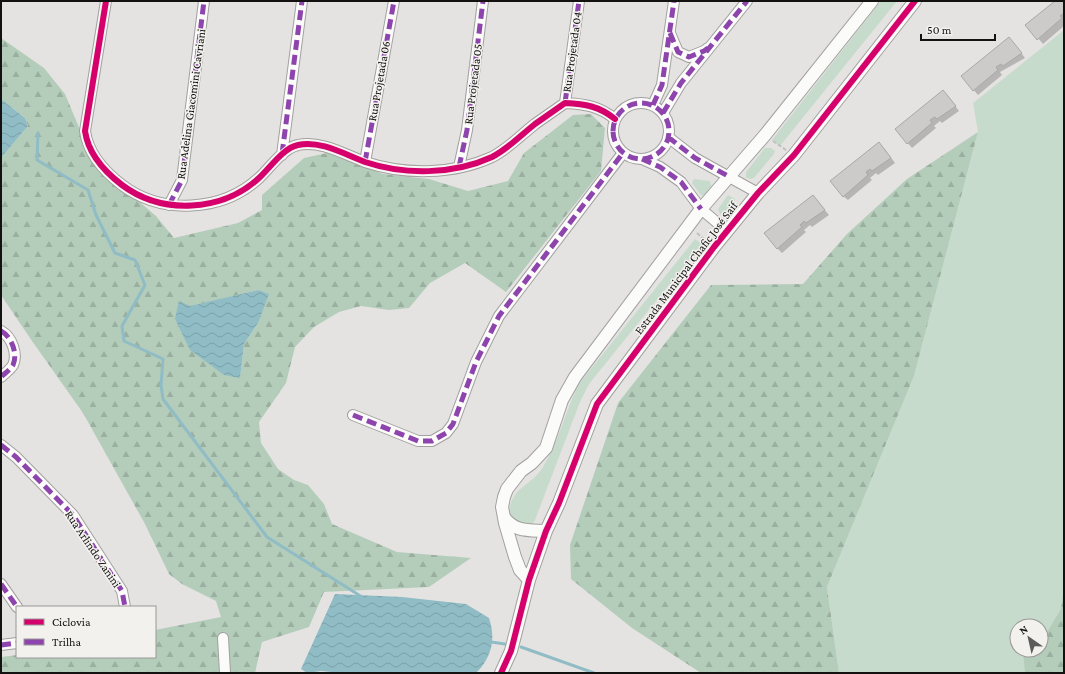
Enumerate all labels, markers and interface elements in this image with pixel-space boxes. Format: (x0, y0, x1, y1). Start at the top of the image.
street label: Rua Projetada 04 (559, 11, 585, 93)
scale bar (921, 16, 995, 42)
text: 50 m (927, 23, 952, 37)
street label: Rua Adelina Giacomini Cavriani (173, 28, 209, 180)
street label: Rua Projetada 06 (365, 40, 393, 122)
street label: Rua Projetada 05 (461, 43, 485, 125)
street label: Estrada Municipal Chafic José Saif (632, 198, 741, 337)
street label: Rua Arlindo Zanini (62, 508, 124, 590)
legend (16, 606, 156, 658)
text: Ciclovia (52, 615, 91, 629)
north arrow (1009, 618, 1049, 658)
text: N (1017, 622, 1030, 637)
text: Trilha (52, 635, 82, 649)

